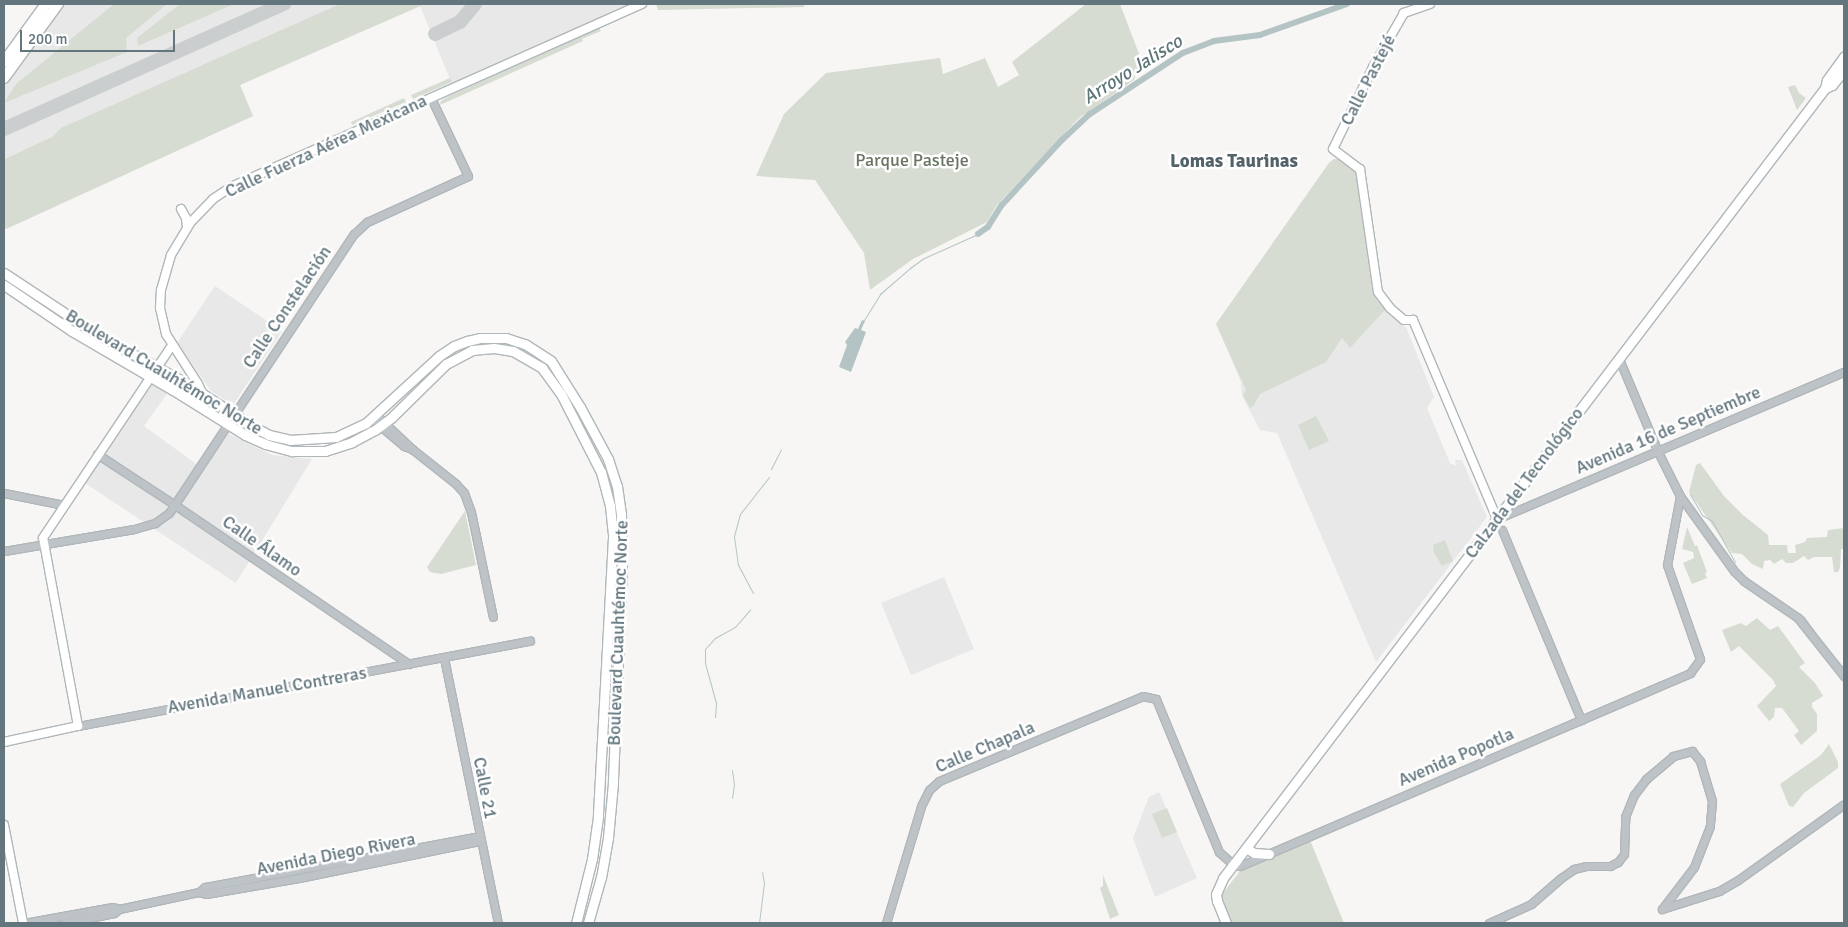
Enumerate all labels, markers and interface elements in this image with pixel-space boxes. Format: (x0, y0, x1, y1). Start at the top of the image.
scale bar (22, 20, 178, 52)
text: 200 m (28, 30, 68, 48)
water label: Arroyo Jalisco (1079, 30, 1187, 110)
street label: Calle Pastejé (1336, 31, 1400, 129)
street label: Calle Fuerza Aérea Mexicana (222, 90, 430, 202)
park label: Parque Pasteje (855, 149, 969, 171)
district label: Lomas Taurinas (1170, 151, 1298, 173)
street label: Calle Constelación (238, 242, 336, 372)
street label: Boulevard Cuauhtémoc Norte (62, 305, 266, 439)
street label: Avenida 16 de Septiembre (1572, 381, 1764, 479)
street label: Calzada del Tecnológico (1460, 403, 1588, 563)
street label: Calle Álamo (218, 511, 306, 581)
street label: Boulevard Cuauhtémoc Norte (603, 520, 633, 746)
street label: Avenida Manuel Contreras (166, 662, 368, 718)
street label: Calle Chapala (932, 716, 1038, 778)
street label: Avenida Popotla (1395, 723, 1517, 791)
street label: Calle 21 (468, 755, 502, 821)
street label: Avenida Diego Rivera (255, 828, 417, 880)

